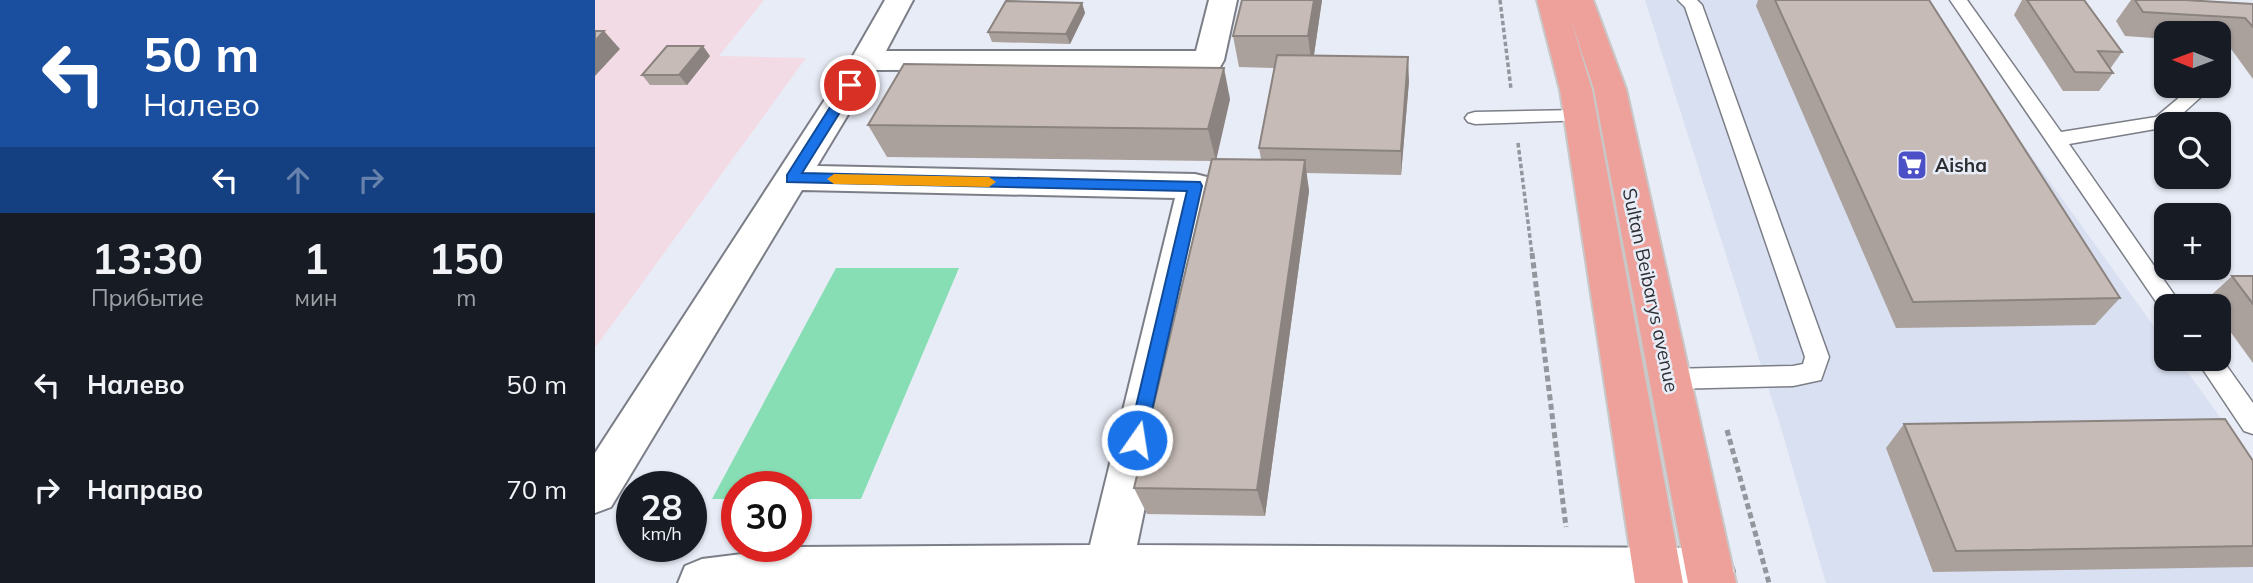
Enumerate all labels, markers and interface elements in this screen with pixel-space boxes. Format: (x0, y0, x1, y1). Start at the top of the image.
north arrow (2154, 21, 2231, 98)
map controls (2154, 21, 2231, 371)
text: 50 m (143, 23, 259, 84)
icon: left (28, 28, 119, 119)
pin (820, 55, 880, 115)
icon: arrive (831, 66, 869, 104)
text: Налево (143, 84, 260, 124)
button: search (2154, 112, 2231, 189)
supermarket icon: Aisha (1895, 148, 1929, 182)
place label: Aisha (1935, 153, 1987, 177)
icon: left (206, 161, 244, 199)
icon: ahead (279, 161, 317, 199)
icon: right (352, 161, 390, 199)
street label: Sultan Beibarys avenue (1618, 186, 1684, 394)
button: + (2154, 203, 2231, 280)
text: 13:30 (92, 232, 203, 285)
text: 1 (303, 232, 329, 285)
text: 150 (428, 232, 504, 285)
text: Прибытие (91, 283, 204, 312)
text: мин (295, 283, 338, 312)
text: m (456, 283, 476, 312)
button: − (2154, 294, 2231, 371)
icon: left (28, 366, 66, 404)
text: Налево (87, 368, 185, 401)
text: 50 m (506, 368, 567, 401)
position arrow (1100, 403, 1174, 477)
icon: right (28, 471, 66, 509)
speed limit sign: 30 (721, 471, 812, 562)
text: Направо (87, 473, 203, 506)
text: 70 m (506, 473, 567, 506)
text: 28 (640, 485, 683, 529)
text: km/h (641, 522, 682, 545)

